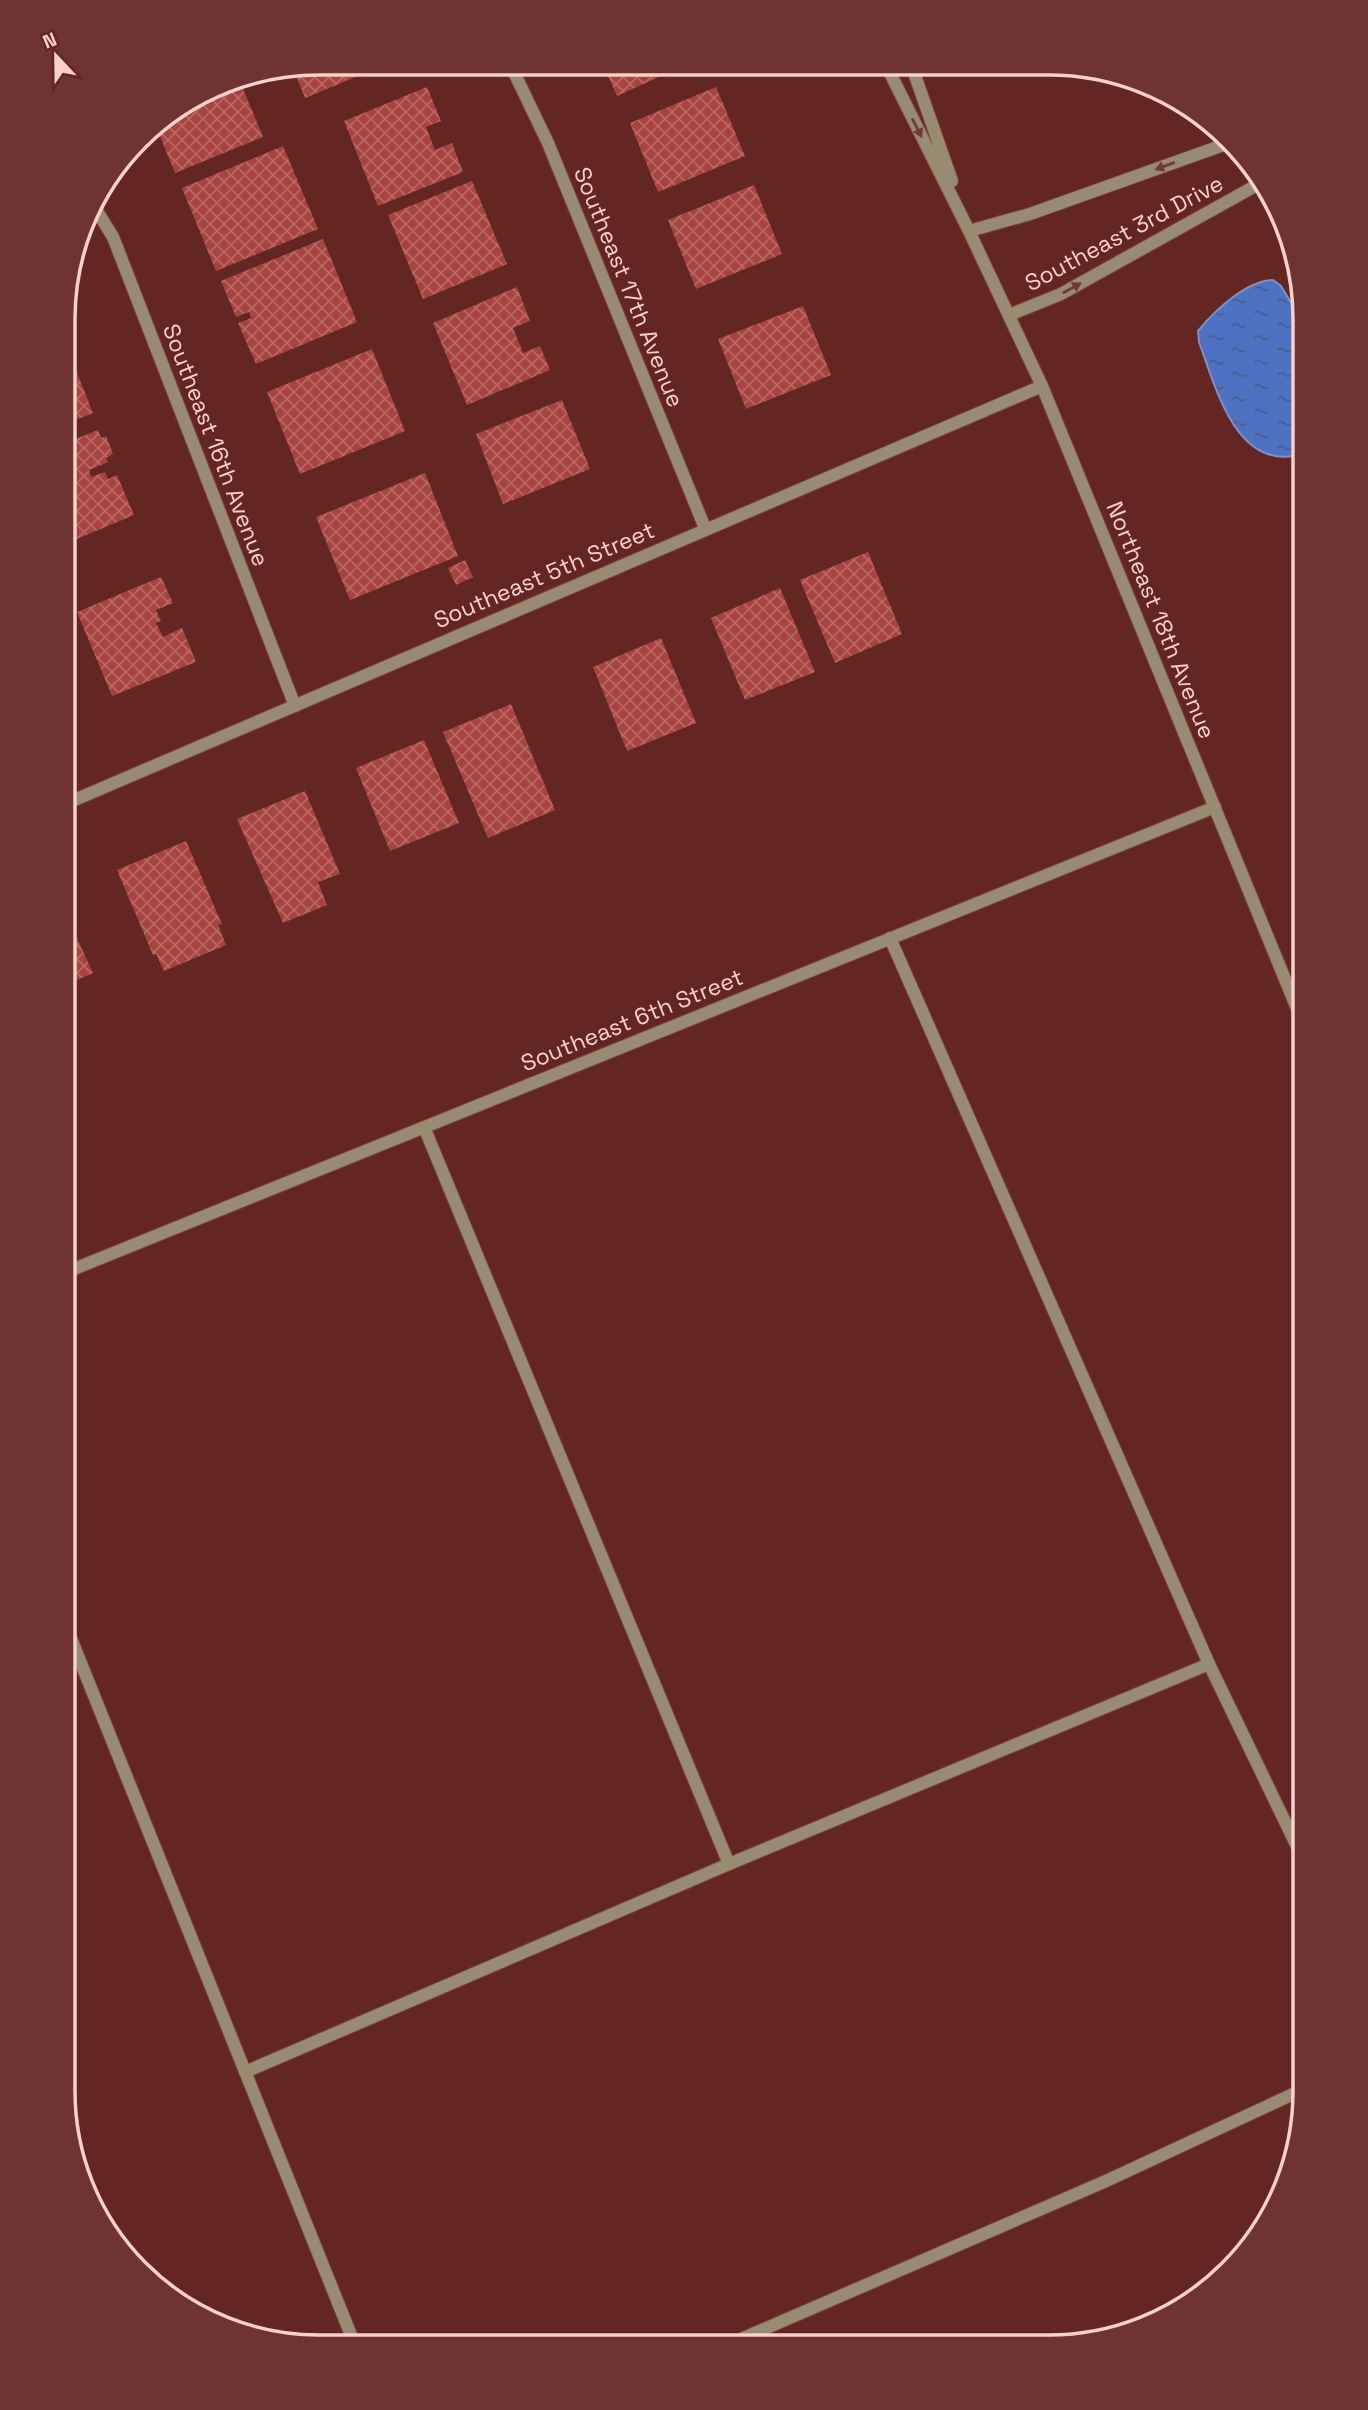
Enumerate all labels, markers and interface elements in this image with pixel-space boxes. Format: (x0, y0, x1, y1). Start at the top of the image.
north arrow (21, 21, 91, 91)
text: N (39, 27, 60, 55)
one-way arrow (911, 118, 923, 138)
one-way arrow (1154, 161, 1175, 172)
street label: Southeast 17th Avenue (567, 163, 691, 411)
street label: Southeast 3rd Drive (1020, 168, 1228, 298)
one-way arrow (1062, 282, 1082, 294)
street label: Southeast 16th Avenue (156, 319, 276, 571)
street label: Northeast 18th Avenue (1100, 497, 1222, 743)
street label: Southeast 5th Street (429, 515, 659, 635)
street label: Southeast 6th Street (516, 962, 748, 1078)

